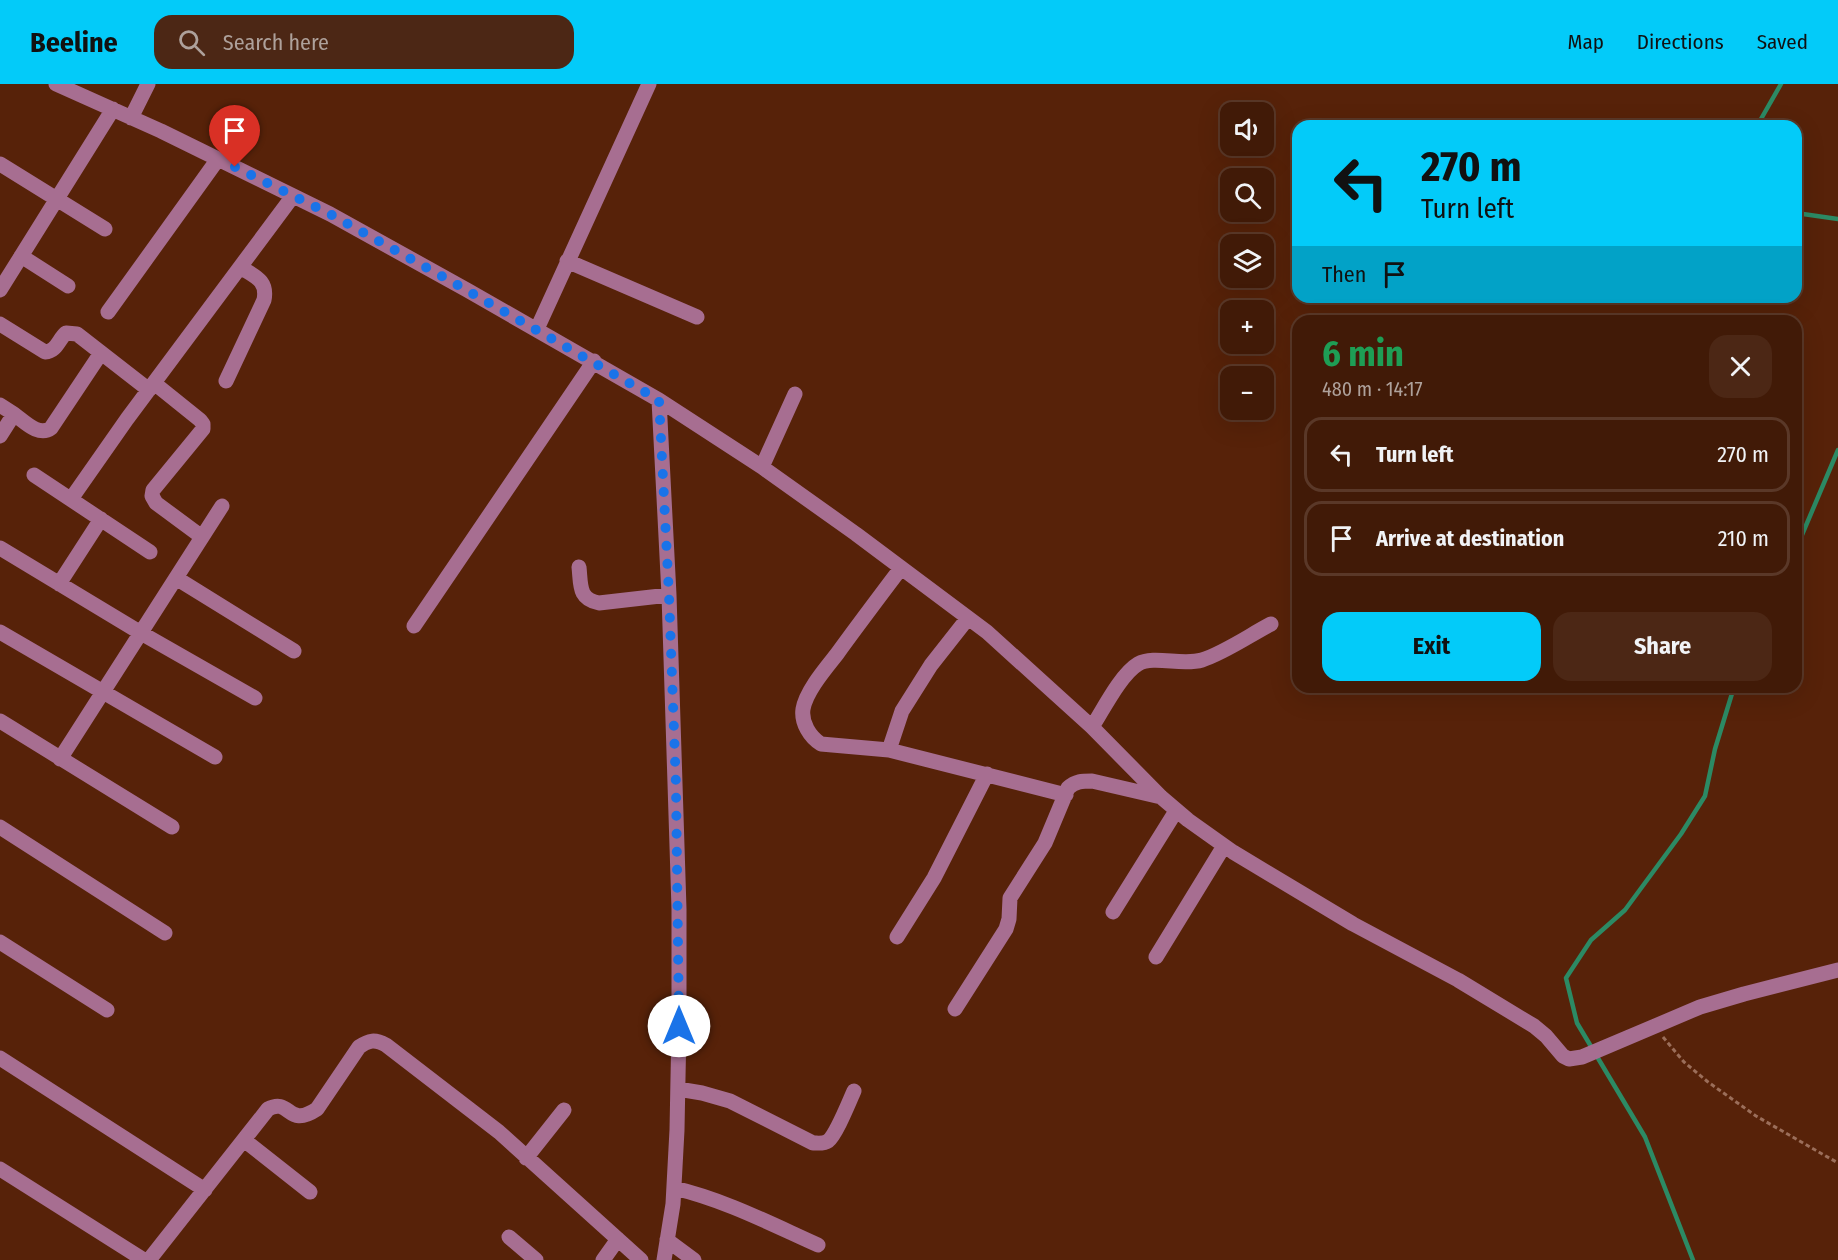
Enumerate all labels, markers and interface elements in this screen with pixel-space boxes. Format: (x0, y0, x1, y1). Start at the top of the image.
search box (154, 15, 574, 69)
text: Beeline (30, 26, 118, 59)
icon: search (175, 26, 208, 59)
text: Search here (223, 29, 329, 56)
text: Map (1567, 29, 1604, 55)
text: Directions (1637, 29, 1724, 55)
text: Saved (1757, 29, 1808, 55)
map controls (1220, 102, 1274, 420)
button: sound (1220, 102, 1274, 156)
pin (209, 105, 260, 167)
icon: arrive (218, 114, 251, 147)
text: 270 m (1421, 142, 1521, 192)
icon: left (1322, 144, 1400, 222)
button: search (1220, 168, 1274, 222)
text: Turn left (1421, 193, 1514, 225)
button: layers (1220, 234, 1274, 288)
icon: arrive (1378, 258, 1411, 291)
text: Then (1322, 261, 1366, 288)
button: + (1220, 300, 1274, 354)
text: 6 min (1322, 332, 1404, 376)
button: close (1709, 335, 1772, 398)
button: − (1220, 366, 1274, 420)
text: 480 m · 14:17 (1322, 377, 1423, 401)
icon: left (1325, 438, 1358, 471)
text: Turn left (1376, 441, 1454, 468)
text: 270 m (1717, 441, 1769, 468)
icon: arrive (1325, 522, 1358, 555)
text: Arrive at destination (1376, 525, 1564, 552)
text: 210 m (1718, 525, 1769, 552)
button: Exit (1322, 612, 1541, 681)
button: Share (1553, 612, 1772, 681)
position arrow (647, 994, 711, 1058)

